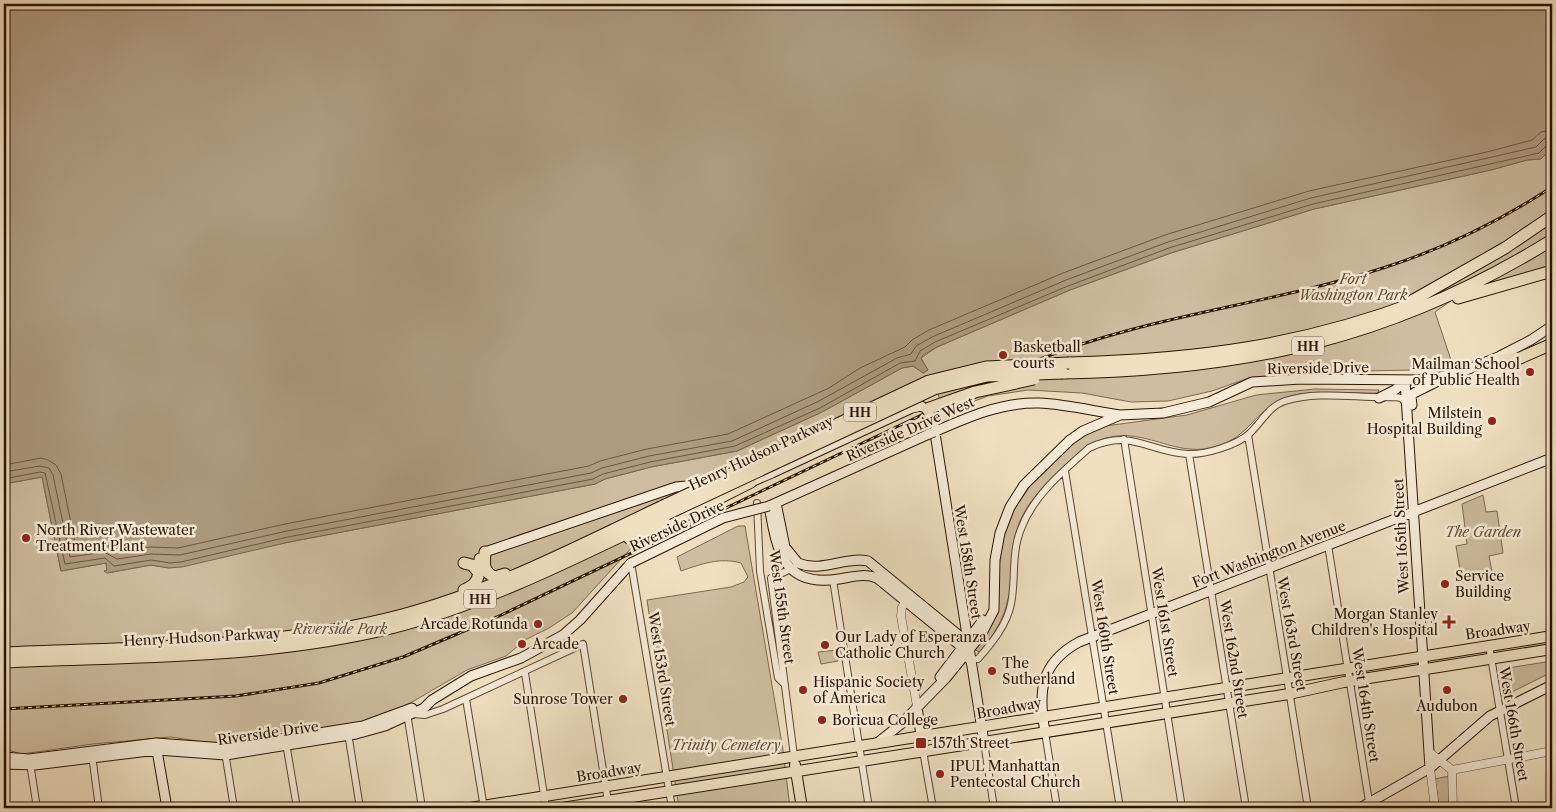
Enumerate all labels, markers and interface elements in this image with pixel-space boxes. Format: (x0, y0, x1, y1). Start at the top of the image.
park label: Fort Washington Park (1299, 270, 1408, 304)
road number: HH (1292, 336, 1324, 356)
place label: Basketball courts (1013, 338, 1081, 372)
marker: Basketball courts (997, 349, 1009, 361)
place label: Mailman School of Public Health (1411, 355, 1520, 389)
street label: Riverside Drive (1267, 358, 1369, 378)
marker: Mailman School of Public Health (1524, 366, 1536, 378)
street label: Riverside Drive West (843, 393, 977, 465)
road number: HH (844, 402, 876, 422)
place label: Milstein Hospital Building (1367, 404, 1483, 438)
street label: Henry Hudson Parkway (686, 411, 836, 494)
marker: Milstein Hospital Building (1486, 415, 1498, 427)
street label: West 165th Street (1389, 478, 1413, 595)
street label: Riverside Drive (627, 496, 727, 556)
street label: West 158th Street (950, 503, 986, 621)
street label: Fort Washington Avenue (1190, 516, 1349, 592)
place label: North River Wastewater Treatment Plant (36, 521, 195, 555)
park label: The Garden (1445, 523, 1521, 541)
marker: North River Wastewater Treatment Plant (20, 532, 32, 544)
street label: West 155th Street (765, 548, 799, 665)
street label: West 161st Street (1147, 565, 1183, 678)
place label: Service Building (1455, 567, 1511, 601)
street label: West 163rd Street (1273, 574, 1311, 693)
street label: West 160th Street (1087, 577, 1123, 696)
marker: Service Building (1439, 578, 1451, 590)
road number: HH (464, 590, 496, 608)
street label: West 162nd Street (1216, 598, 1252, 719)
place label: Morgan Stanley Children's Hospital (1311, 605, 1438, 639)
street label: West 153rd Street (644, 610, 680, 728)
place label: Arcade Rotunda (419, 615, 529, 633)
marker: Morgan Stanley Children's Hospital (1442, 615, 1456, 629)
street label: Broadway (1464, 616, 1532, 643)
marker: Arcade Rotunda (532, 618, 544, 630)
park label: Riverside Park (292, 620, 388, 638)
street label: Henry Hudson Parkway (123, 624, 281, 650)
place label: Our Lady of Esperanza Catholic Church (835, 628, 987, 662)
place label: Arcade (531, 635, 579, 653)
marker: Arcade (516, 638, 528, 650)
marker: Our Lady of Esperanza Catholic Church (819, 639, 831, 651)
street label: West 164th Street (1348, 645, 1384, 764)
place label: The Sutherland (1002, 654, 1076, 688)
street label: West 166th Street (1495, 664, 1533, 783)
marker: The Sutherland (986, 665, 998, 677)
place label: Hispanic Society of America (813, 673, 925, 707)
marker: Hispanic Society of America (797, 684, 809, 696)
marker: Audubon (1441, 684, 1453, 696)
place label: Sunrose Tower (513, 690, 613, 708)
marker: Sunrose Tower (617, 693, 629, 705)
street label: Broadway (975, 693, 1043, 723)
place label: Audubon (1415, 697, 1478, 715)
place label: Boricua College (832, 711, 938, 729)
marker: Boricua College (816, 714, 828, 726)
street label: Riverside Drive (216, 717, 320, 749)
place label: 157th Street (932, 734, 1010, 752)
park label: Trinity Cemetery (672, 736, 780, 754)
marker: 157th Street (914, 736, 928, 750)
place label: IPUL Manhattan Pentecostal Church (950, 757, 1081, 791)
street label: Broadway (575, 758, 643, 786)
marker: IPUL Manhattan Pentecostal Church (934, 768, 946, 780)

